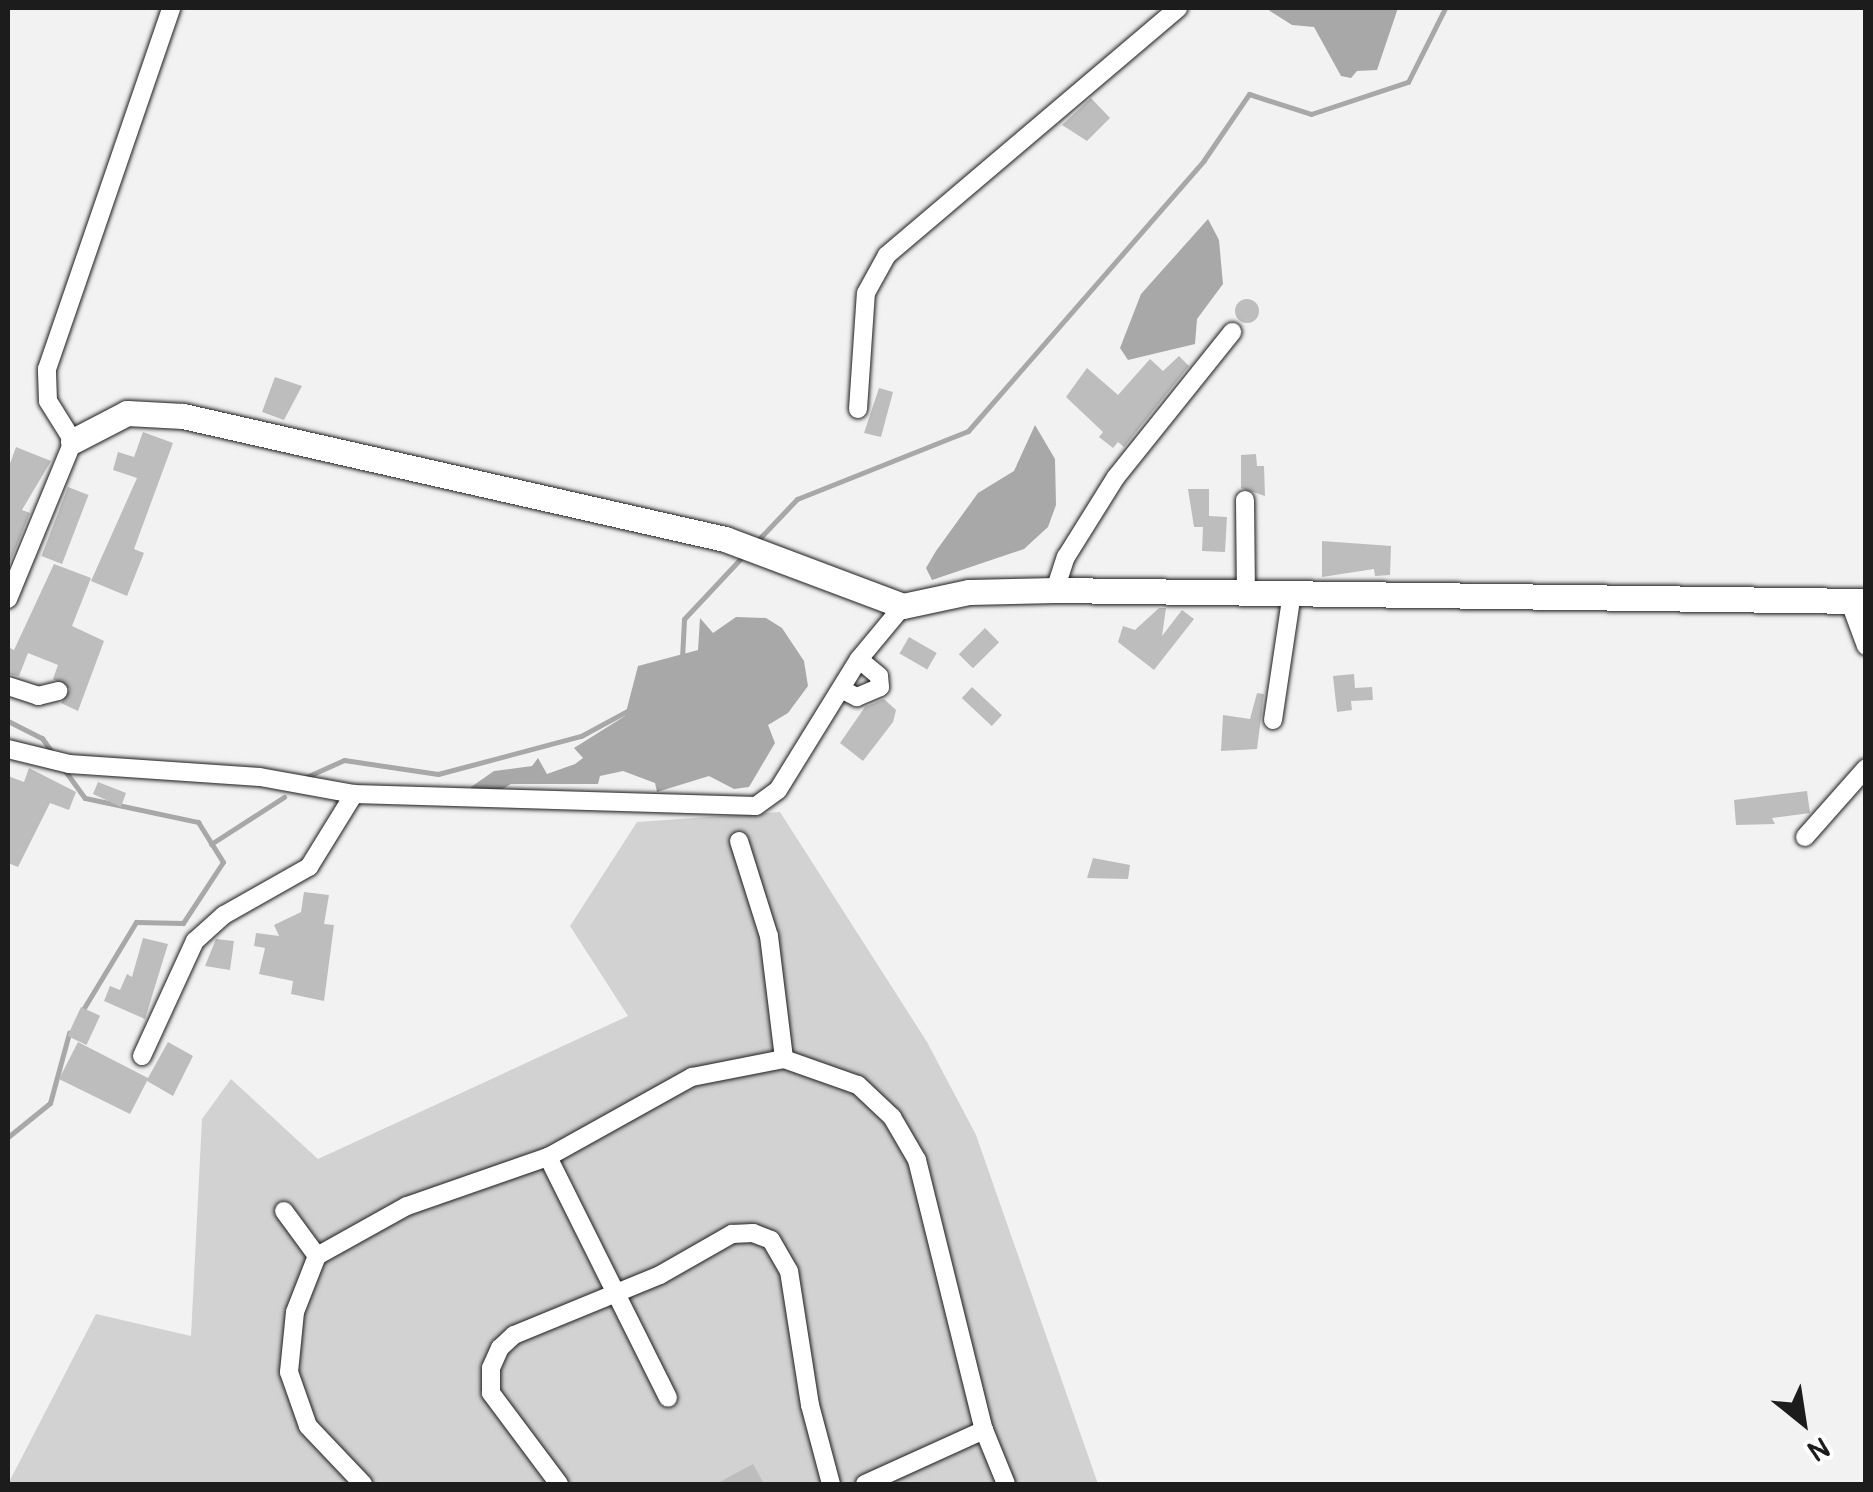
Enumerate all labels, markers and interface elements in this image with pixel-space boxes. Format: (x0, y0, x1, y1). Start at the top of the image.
north arrow (1753, 1372, 1853, 1472)
text: N (1801, 1429, 1835, 1468)

